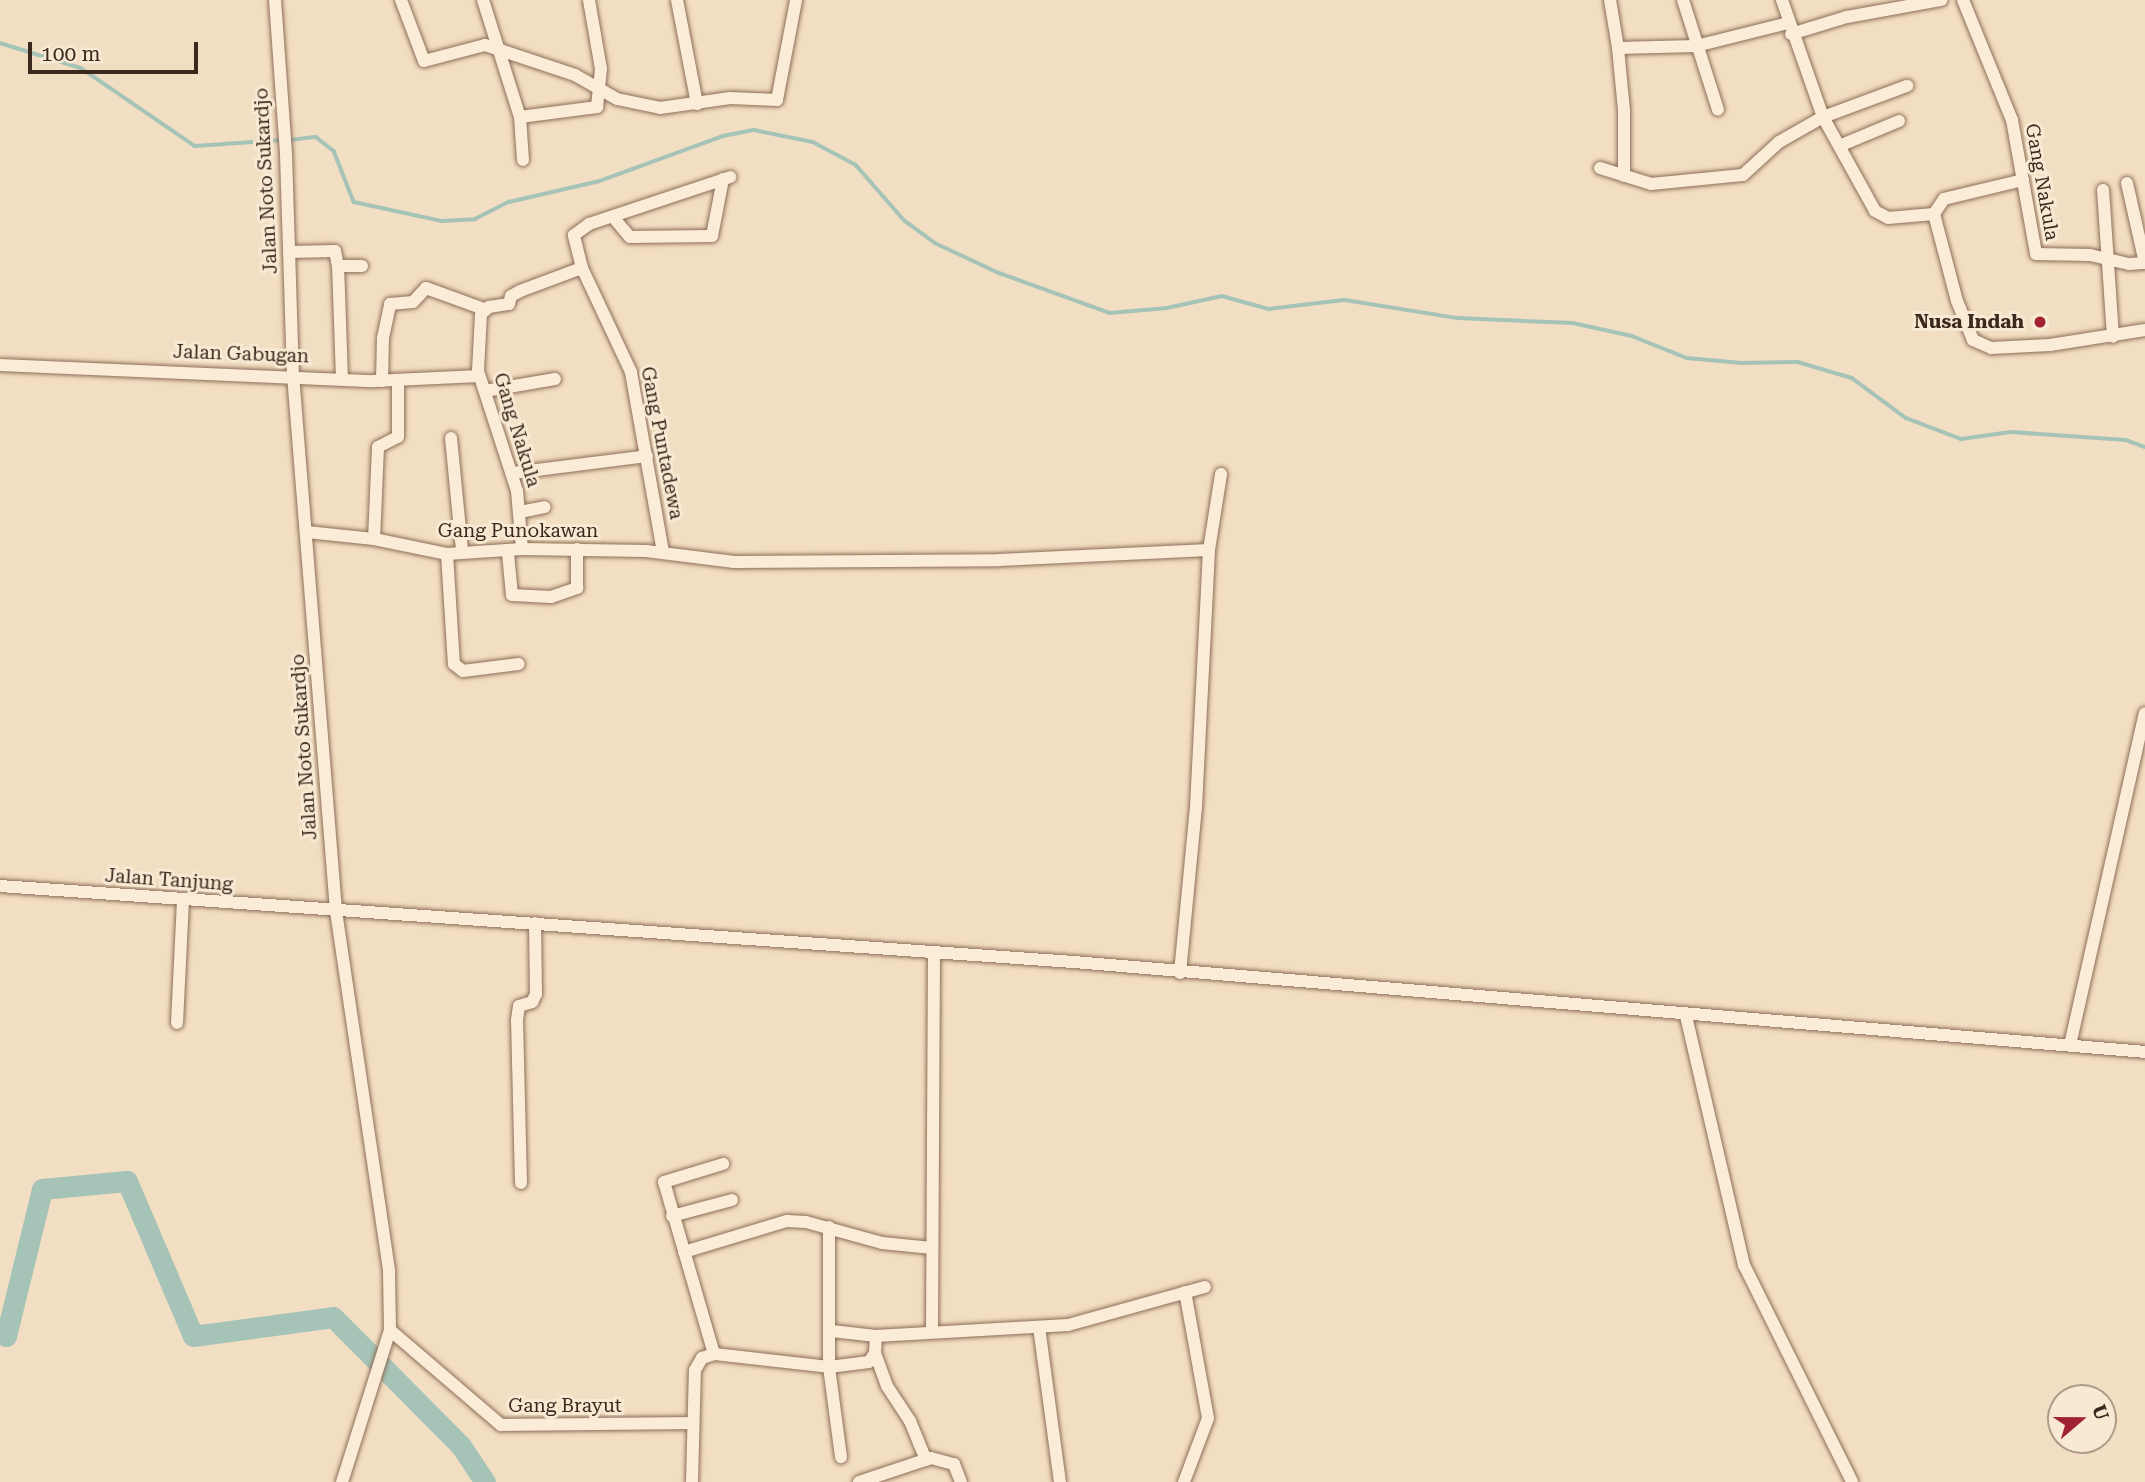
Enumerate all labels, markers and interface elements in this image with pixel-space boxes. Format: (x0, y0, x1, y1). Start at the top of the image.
scale bar (32, 28, 201, 72)
text: 100 m (41, 42, 101, 66)
street label: Jalan Noto Sukardjo (250, 87, 282, 275)
street label: Gang Nakula (2021, 122, 2063, 242)
place label: Nusa Indah (1914, 311, 2024, 333)
marker: Nusa Indah (2030, 312, 2050, 332)
street label: Jalan Gabugan (172, 340, 310, 368)
street label: Gang Puntadewa (636, 365, 688, 521)
street label: Gang Nakula (489, 370, 545, 490)
street label: Gang Punokawan (438, 520, 598, 542)
street label: Jalan Noto Sukardjo (286, 653, 322, 841)
street label: Jalan Tanjung (104, 864, 234, 896)
north arrow (2047, 1384, 2117, 1454)
street label: Gang Brayut (508, 1395, 622, 1417)
text: U (2087, 1402, 2114, 1423)

